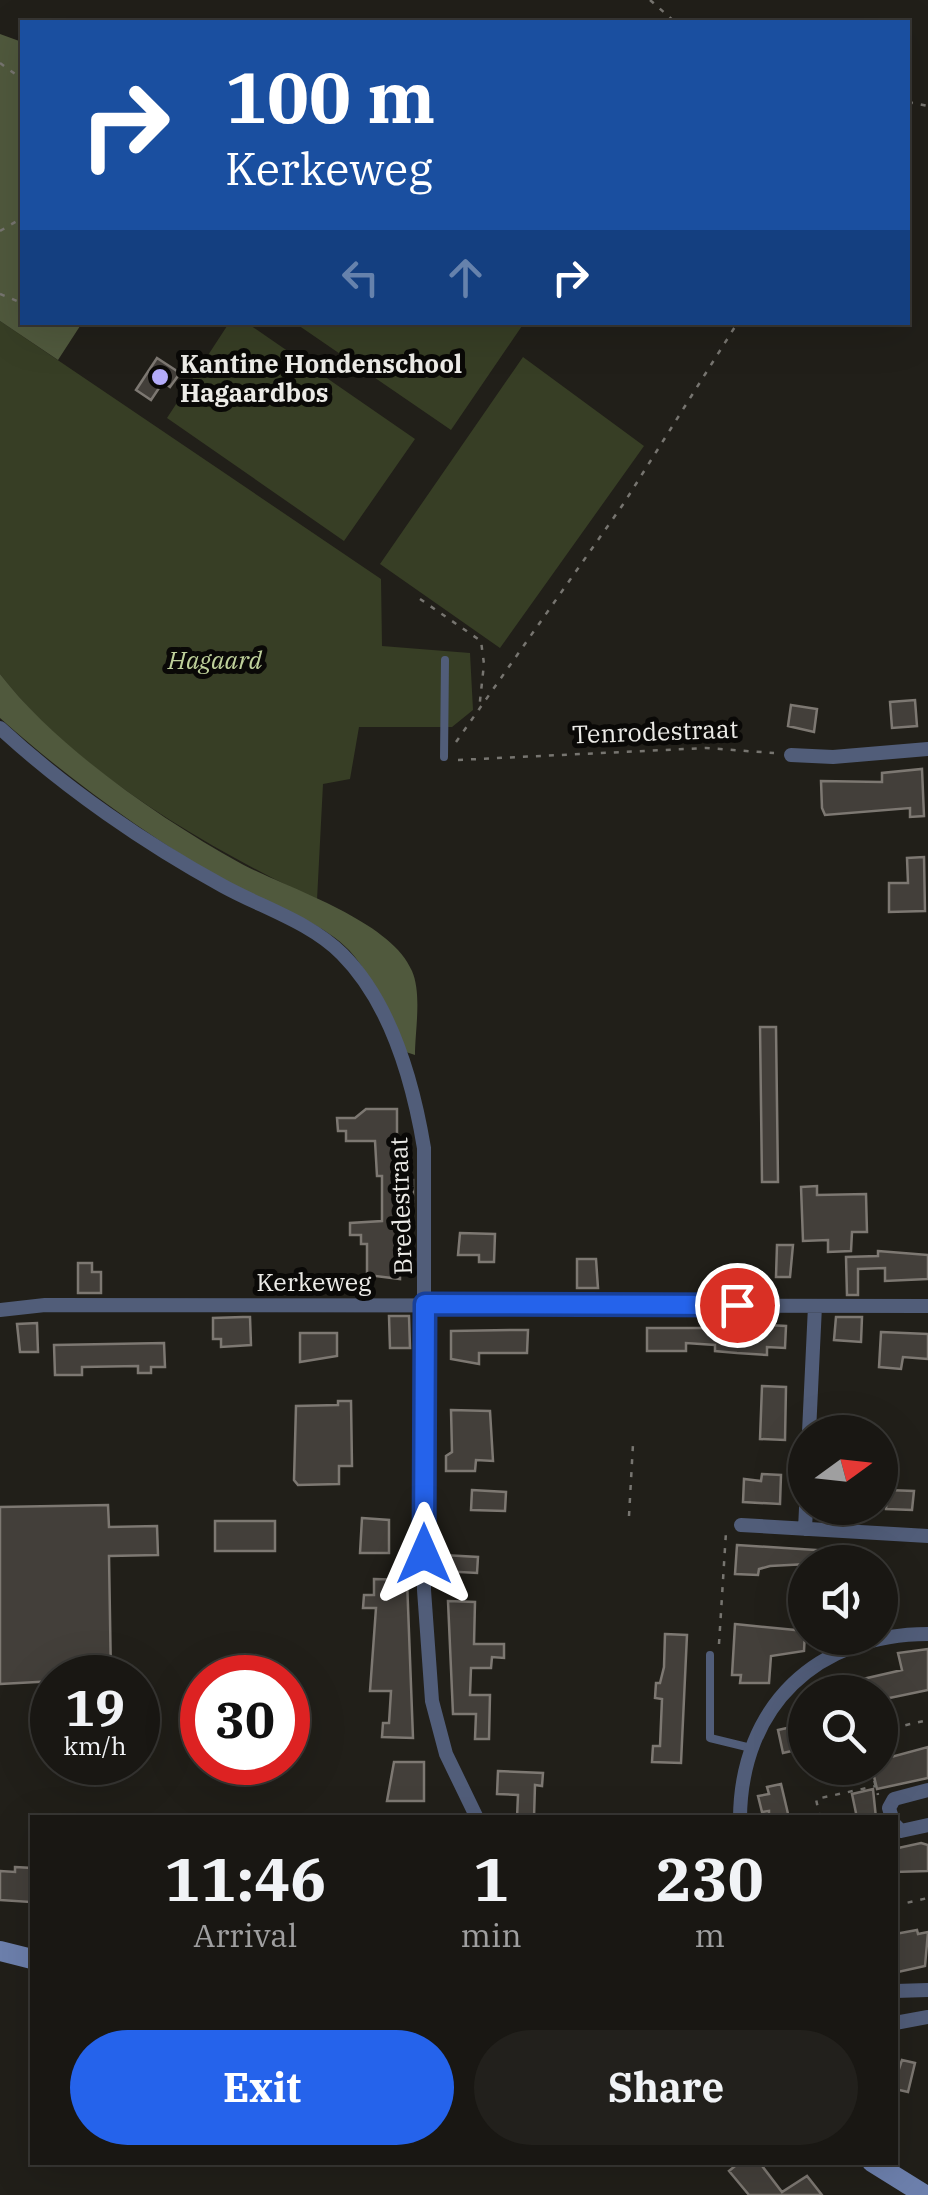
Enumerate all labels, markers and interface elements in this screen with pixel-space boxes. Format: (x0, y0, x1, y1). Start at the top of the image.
text: 100 m (225, 51, 435, 142)
icon: right (60, 60, 190, 190)
text: Kerkeweg (225, 139, 433, 197)
icon: left (333, 250, 388, 305)
icon: ahead (438, 250, 493, 305)
icon: right (543, 250, 598, 305)
place label: Kantine Hondenschool Hagaardbos (180, 347, 462, 409)
marker: Kantine Hondenschool Hagaardbos (149, 366, 171, 388)
park label: Hagaard (167, 643, 263, 676)
street label: Tenrodestraat (571, 712, 739, 750)
street label: Bredestraat (381, 1136, 419, 1275)
pin (695, 1263, 780, 1348)
street label: Kerkeweg (256, 1265, 372, 1298)
icon: arrive (710, 1278, 765, 1333)
north arrow (788, 1415, 898, 1525)
map controls (788, 1415, 898, 1785)
position arrow (372, 1502, 476, 1606)
button: sound (788, 1545, 898, 1655)
speed limit sign: 30 (180, 1655, 310, 1785)
text: 19 (65, 1675, 125, 1740)
button: search (788, 1675, 898, 1785)
text: km/h (63, 1729, 127, 1762)
text: 11:46 (164, 1839, 326, 1918)
text: 1 (473, 1839, 509, 1918)
text: 230 (656, 1839, 764, 1918)
text: Arrival (193, 1914, 297, 1956)
text: min (461, 1914, 522, 1956)
text: m (695, 1914, 725, 1956)
button: Exit (70, 2030, 454, 2145)
button: Share (474, 2030, 858, 2145)

